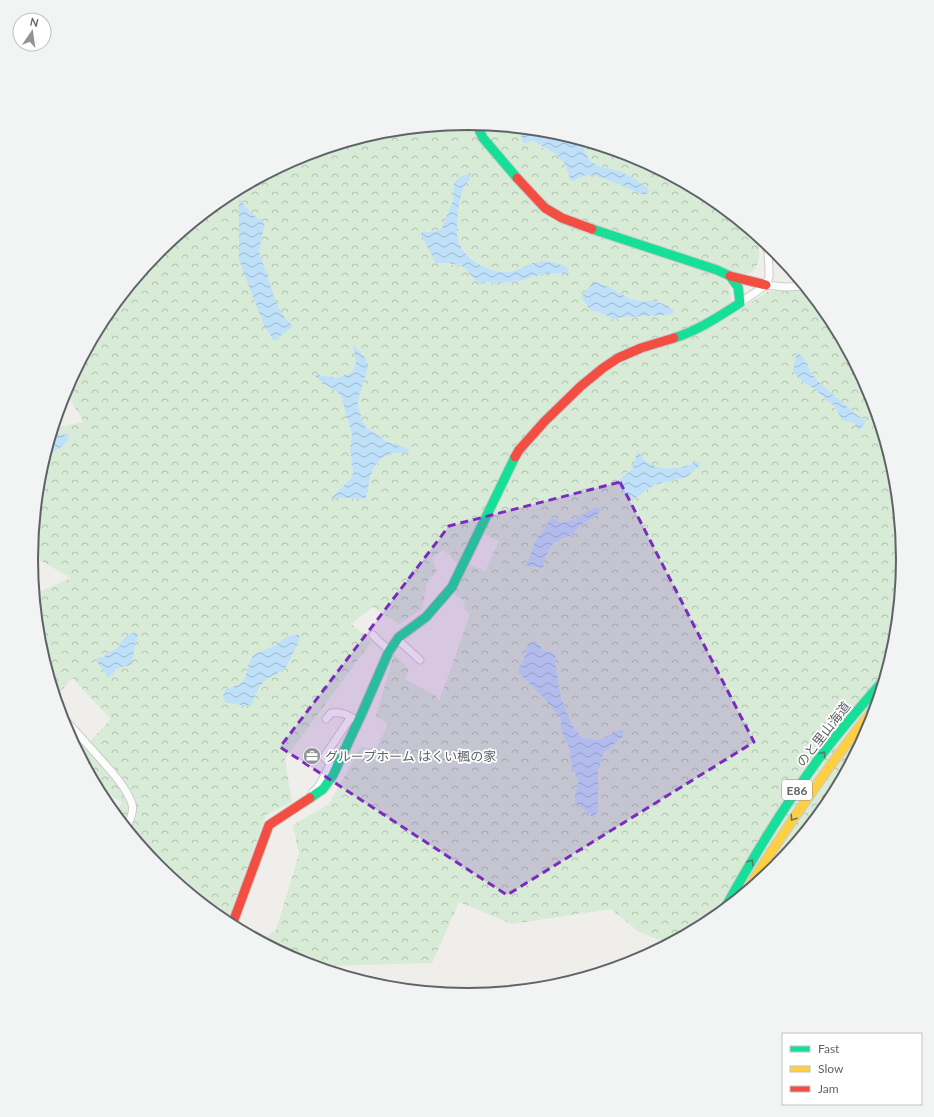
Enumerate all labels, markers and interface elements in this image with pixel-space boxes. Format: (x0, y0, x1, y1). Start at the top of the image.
north arrow (12, 12, 52, 52)
text: N (29, 14, 40, 29)
street label: のと里山海道 (793, 698, 853, 770)
office icon: グループホーム はくい楓の家 (302, 746, 322, 766)
place label: グループホーム はくい楓の家 (325, 748, 496, 764)
one-way arrow (818, 752, 825, 759)
road number: E86 (782, 780, 812, 800)
one-way arrow (791, 814, 798, 821)
one-way arrow (746, 859, 753, 866)
legend (782, 1033, 922, 1105)
text: Fast (818, 1041, 840, 1056)
text: Slow (818, 1061, 844, 1076)
text: Jam (818, 1081, 839, 1096)

